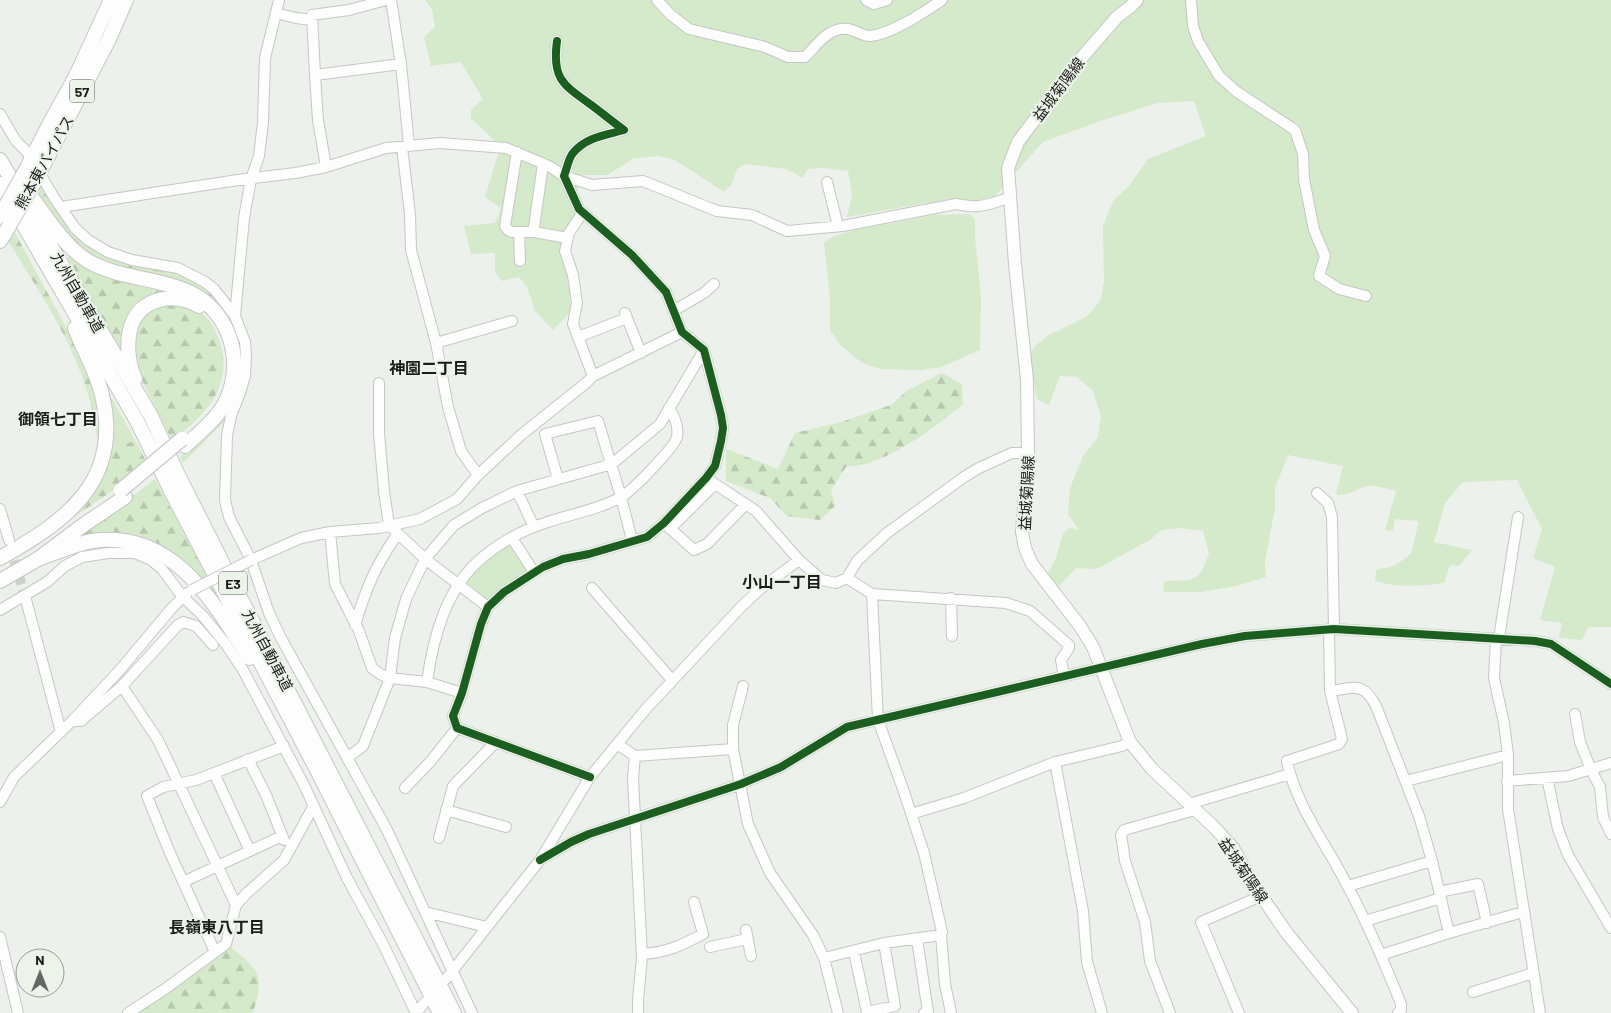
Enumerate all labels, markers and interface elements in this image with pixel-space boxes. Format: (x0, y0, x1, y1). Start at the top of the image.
street label: 益城菊陽線 (1028, 54, 1088, 124)
road number: 57 (70, 80, 94, 102)
street label: 熊本東バイパス (11, 112, 77, 212)
street label: 九州自動車道 (48, 249, 108, 335)
district label: 神園二丁目 (389, 358, 469, 377)
district label: 御領七丁目 (18, 409, 98, 428)
street label: 益城菊陽線 (1015, 455, 1037, 531)
road number: E3 (219, 572, 247, 594)
district label: 小山一丁目 (742, 572, 822, 591)
street label: 九州自動車道 (239, 606, 297, 694)
street label: 益城菊陽線 (1216, 834, 1272, 906)
district label: 長嶺東八丁目 (169, 917, 265, 936)
north arrow (15, 948, 65, 998)
text: N (35, 951, 45, 968)

